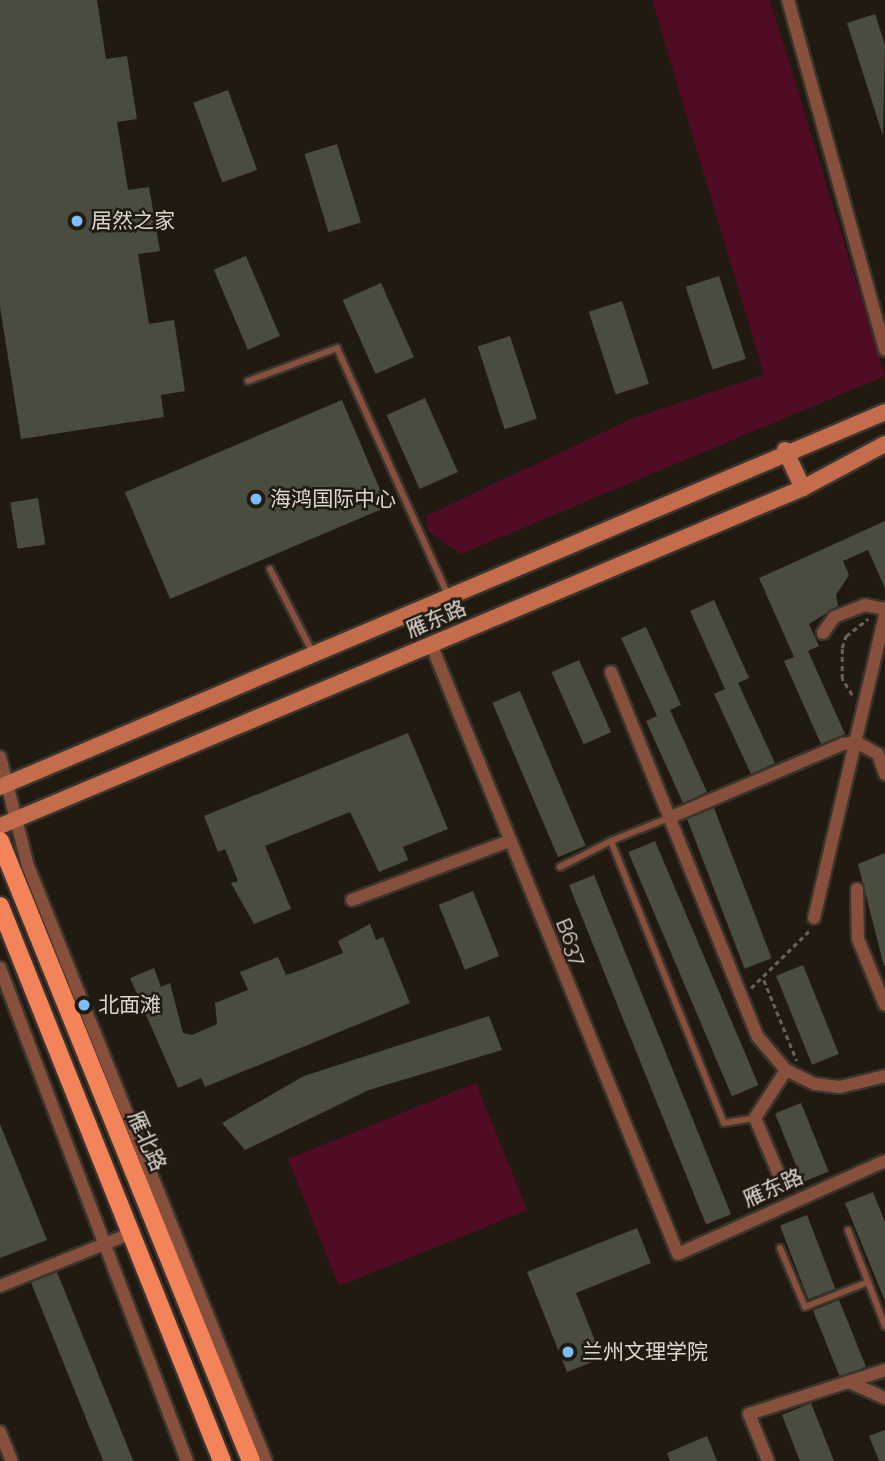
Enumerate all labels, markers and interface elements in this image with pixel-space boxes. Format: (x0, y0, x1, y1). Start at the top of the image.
place label: 居然之家 (91, 208, 175, 234)
marker: 居然之家 (69, 213, 85, 229)
place label: 海鸿国际中心 (270, 486, 396, 512)
marker: 海鸿国际中心 (248, 491, 264, 507)
street label: 雁东路 (402, 595, 470, 643)
street label: B637 (550, 915, 592, 969)
place label: 北面滩 (98, 992, 161, 1018)
marker: 北面滩 (76, 997, 92, 1013)
street label: 雁北路 (123, 1107, 171, 1175)
street label: 雁东路 (739, 1164, 807, 1212)
place label: 兰州文理学院 (582, 1339, 708, 1365)
marker: 兰州文理学院 (560, 1344, 576, 1360)

